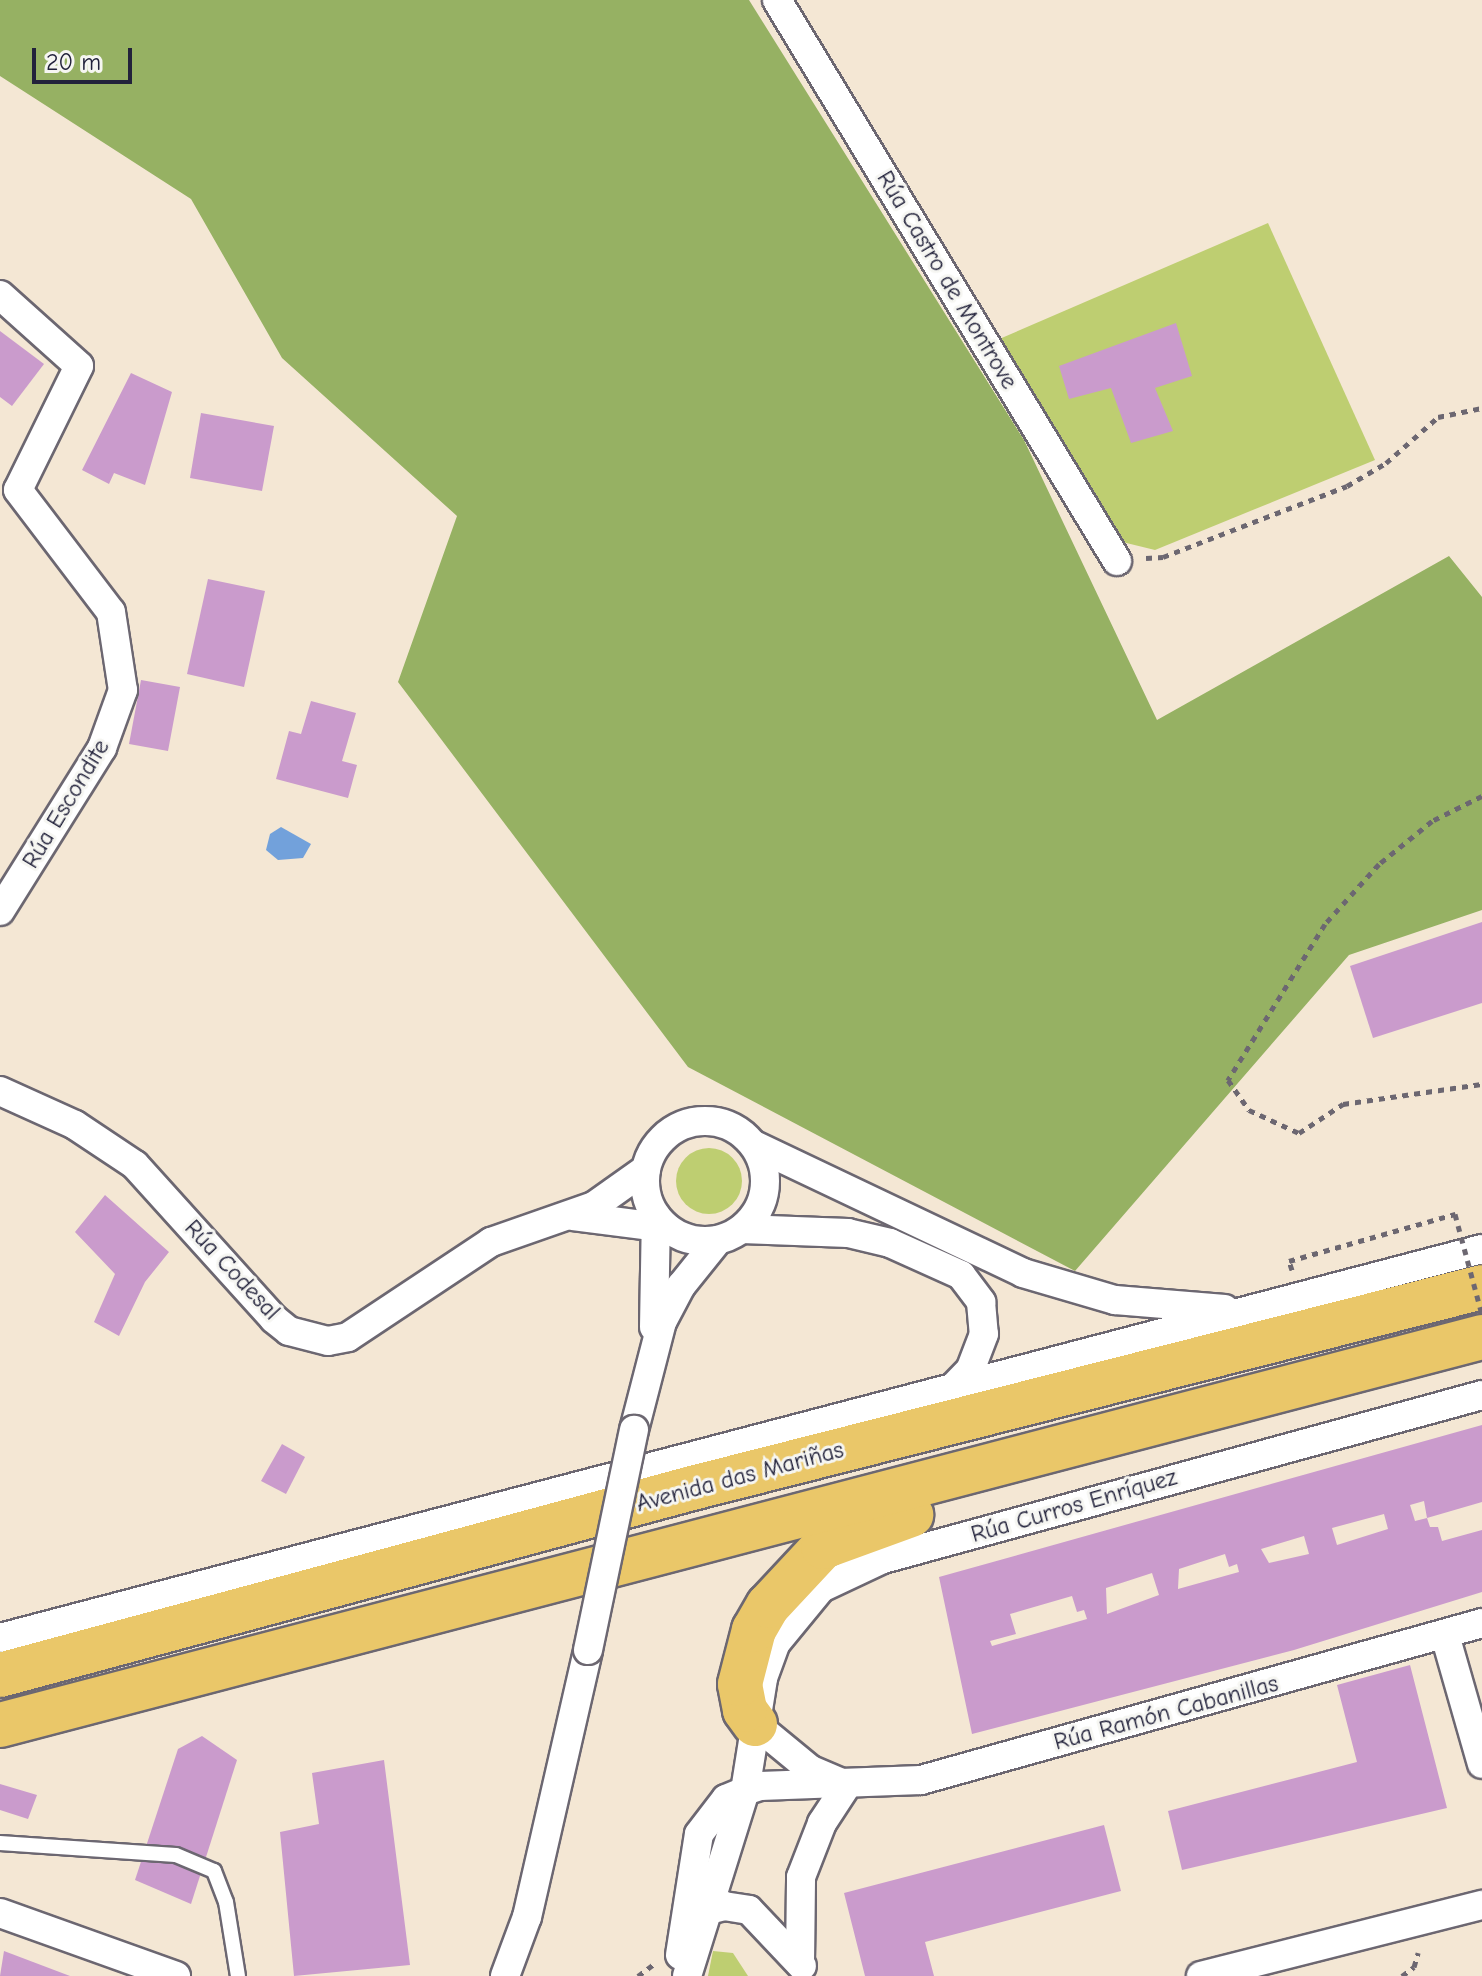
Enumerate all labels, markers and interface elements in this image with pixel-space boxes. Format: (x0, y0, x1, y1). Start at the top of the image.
scale bar (36, 32, 136, 82)
text: 20 m (46, 48, 101, 76)
street label: Rúa Castro de Montrove (870, 166, 1024, 394)
street label: Rúa Escondite (16, 734, 116, 874)
street label: Rúa Codesal (178, 1214, 286, 1326)
street label: Avenida das Mariñas (633, 1435, 847, 1519)
street label: Rúa Curros Enríquez (968, 1463, 1180, 1549)
street label: Rúa Ramón Cabanillas (1051, 1669, 1281, 1757)

